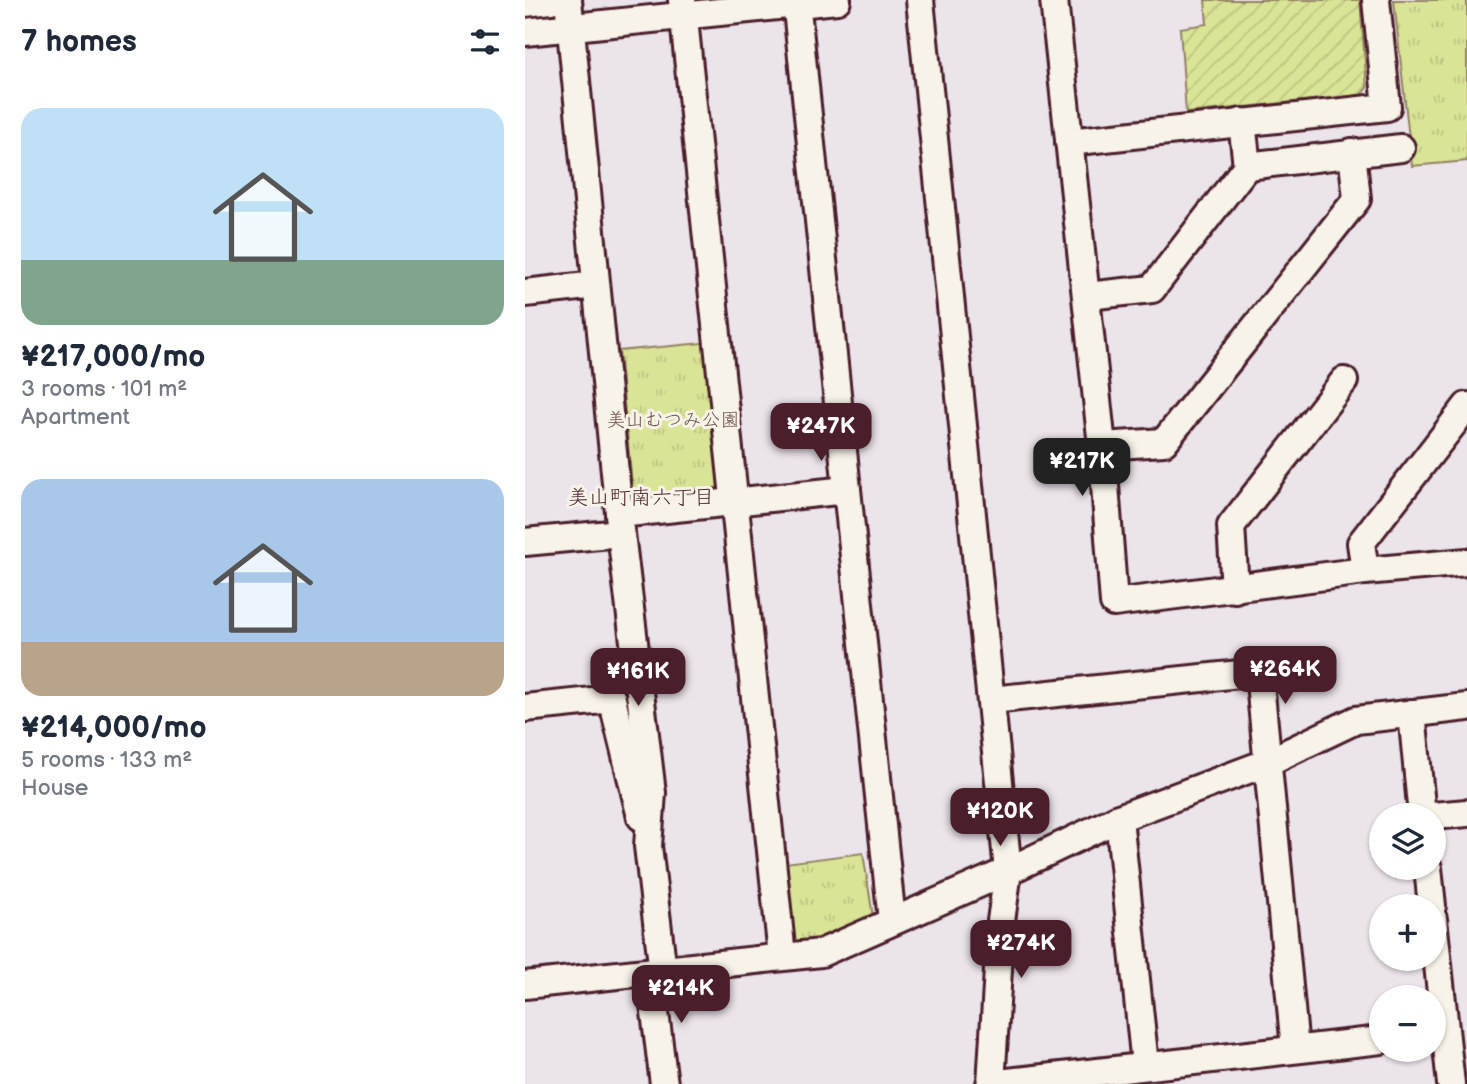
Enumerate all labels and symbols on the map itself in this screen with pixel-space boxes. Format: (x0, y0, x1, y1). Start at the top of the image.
pin: ¥247K (772, 404, 870, 463)
park label: 美山むつみ公園 (606, 409, 740, 432)
pin: ¥217K (1033, 438, 1131, 498)
district label: 美山町南六丁目 (568, 485, 715, 510)
pin: ¥264K (1236, 646, 1334, 706)
pin: ¥161K (589, 648, 687, 708)
pin: ¥120K (951, 788, 1049, 848)
pin: ¥274K (972, 920, 1070, 980)
pin: ¥214K (632, 965, 730, 1025)

